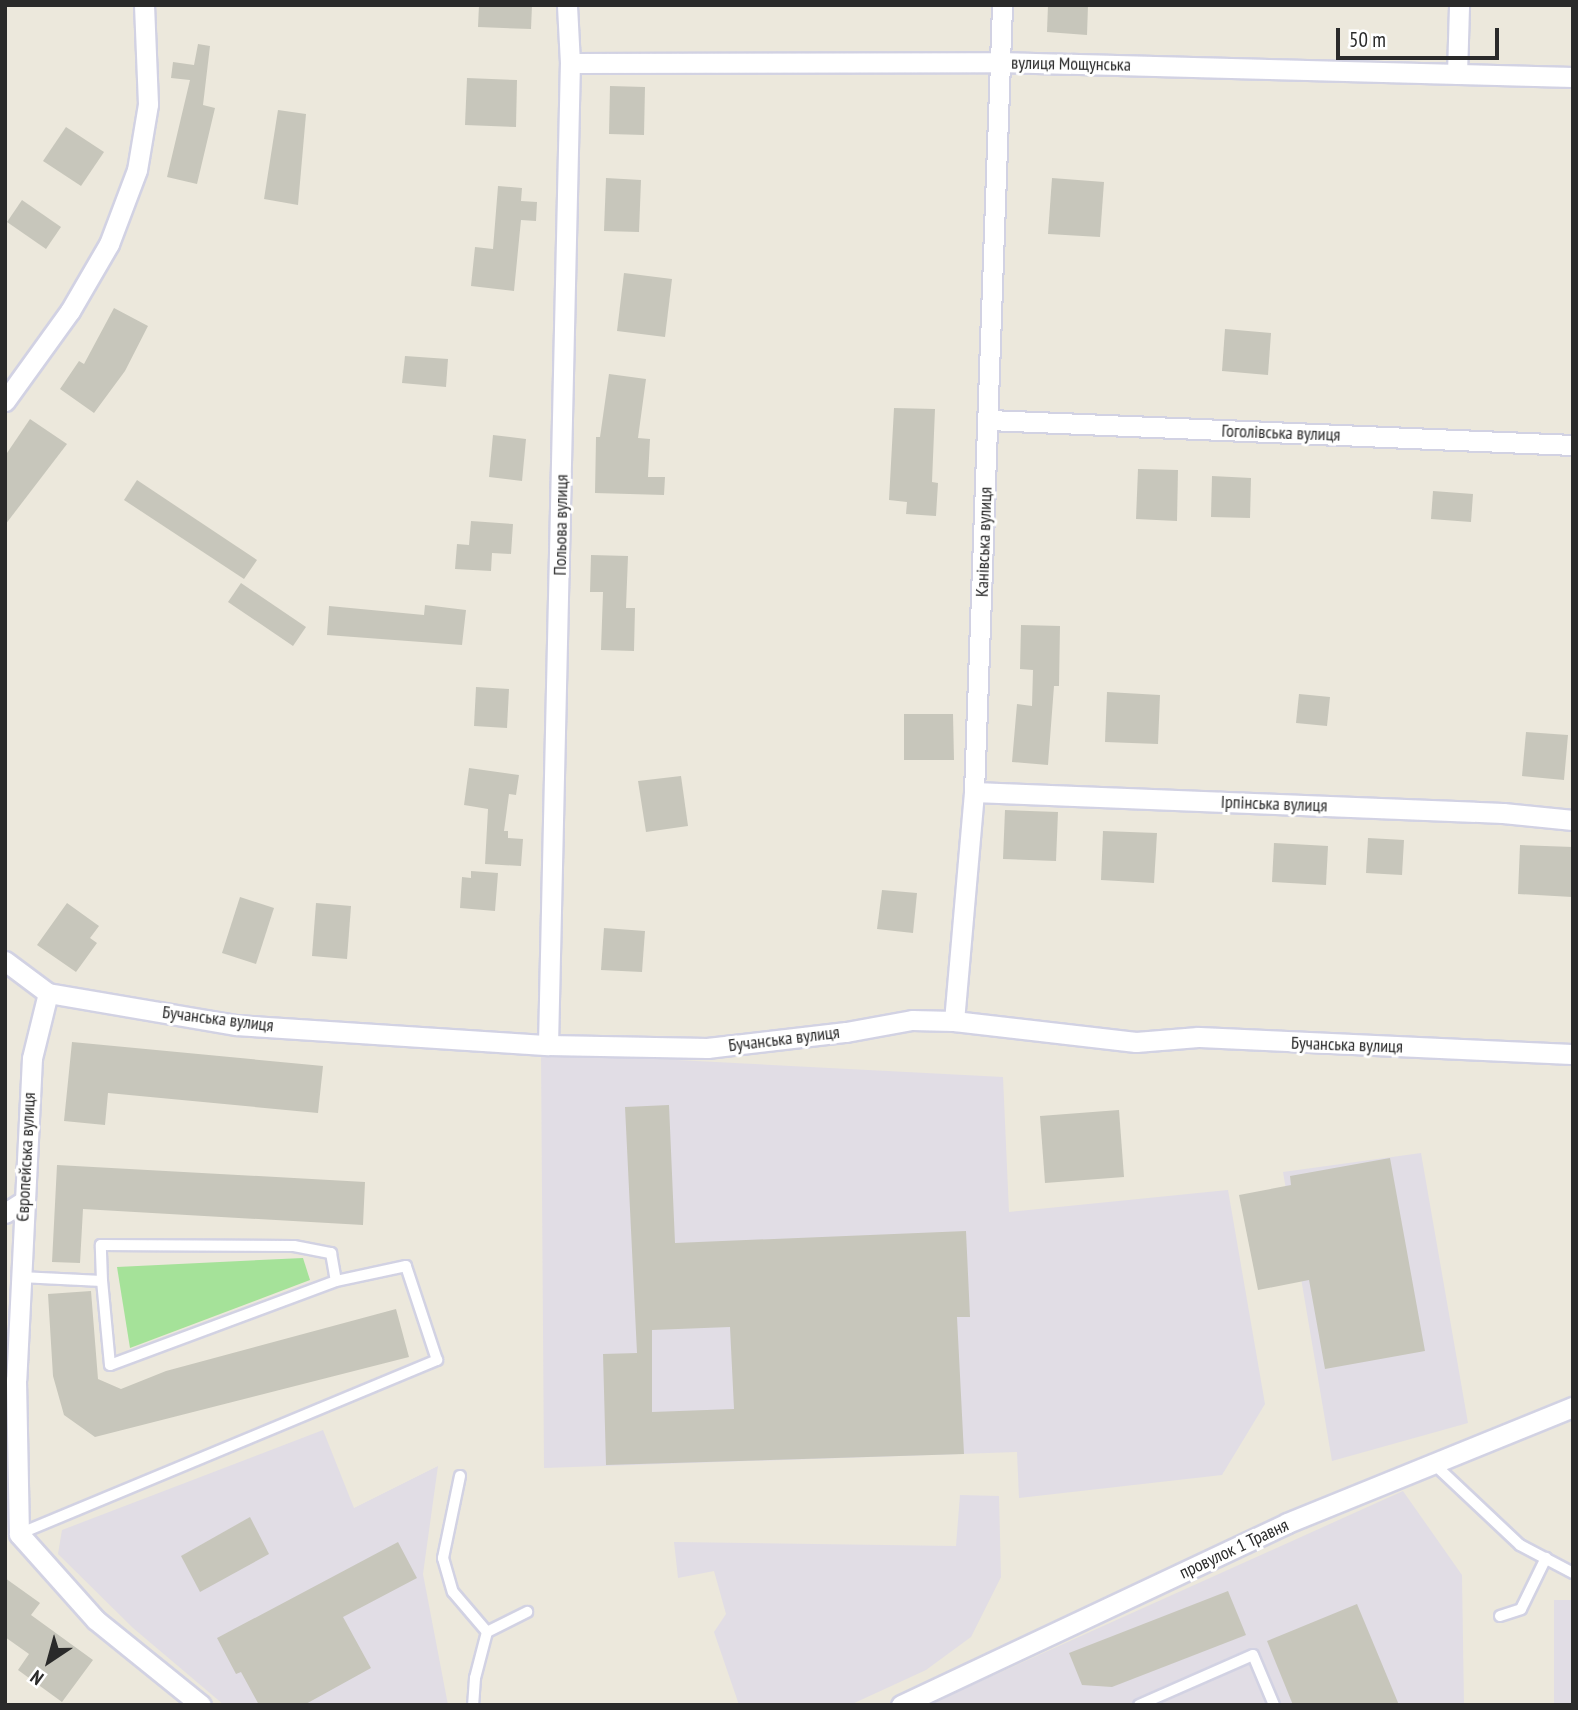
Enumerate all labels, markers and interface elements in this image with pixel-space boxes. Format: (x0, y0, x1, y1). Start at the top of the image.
scale bar (1340, 14, 1503, 58)
text: 50 m (1349, 26, 1386, 53)
street label: вулиця Мощунська (1011, 52, 1131, 76)
street label: Гоголівська вулиця (1221, 420, 1341, 446)
street label: Польова вулиця (549, 474, 573, 576)
street label: Канівська вулиця (971, 487, 997, 597)
street label: Ірпінська вулиця (1220, 791, 1328, 817)
street label: Бучанська вулиця (161, 1001, 275, 1037)
street label: Бучанська вулиця (727, 1021, 841, 1057)
street label: Бучанська вулиця (1291, 1032, 1403, 1058)
street label: Європейська вулиця (12, 1092, 40, 1222)
street label: провулок 1 Травня (1176, 1514, 1292, 1584)
north arrow (14, 1626, 84, 1696)
text: N (25, 1665, 48, 1691)

